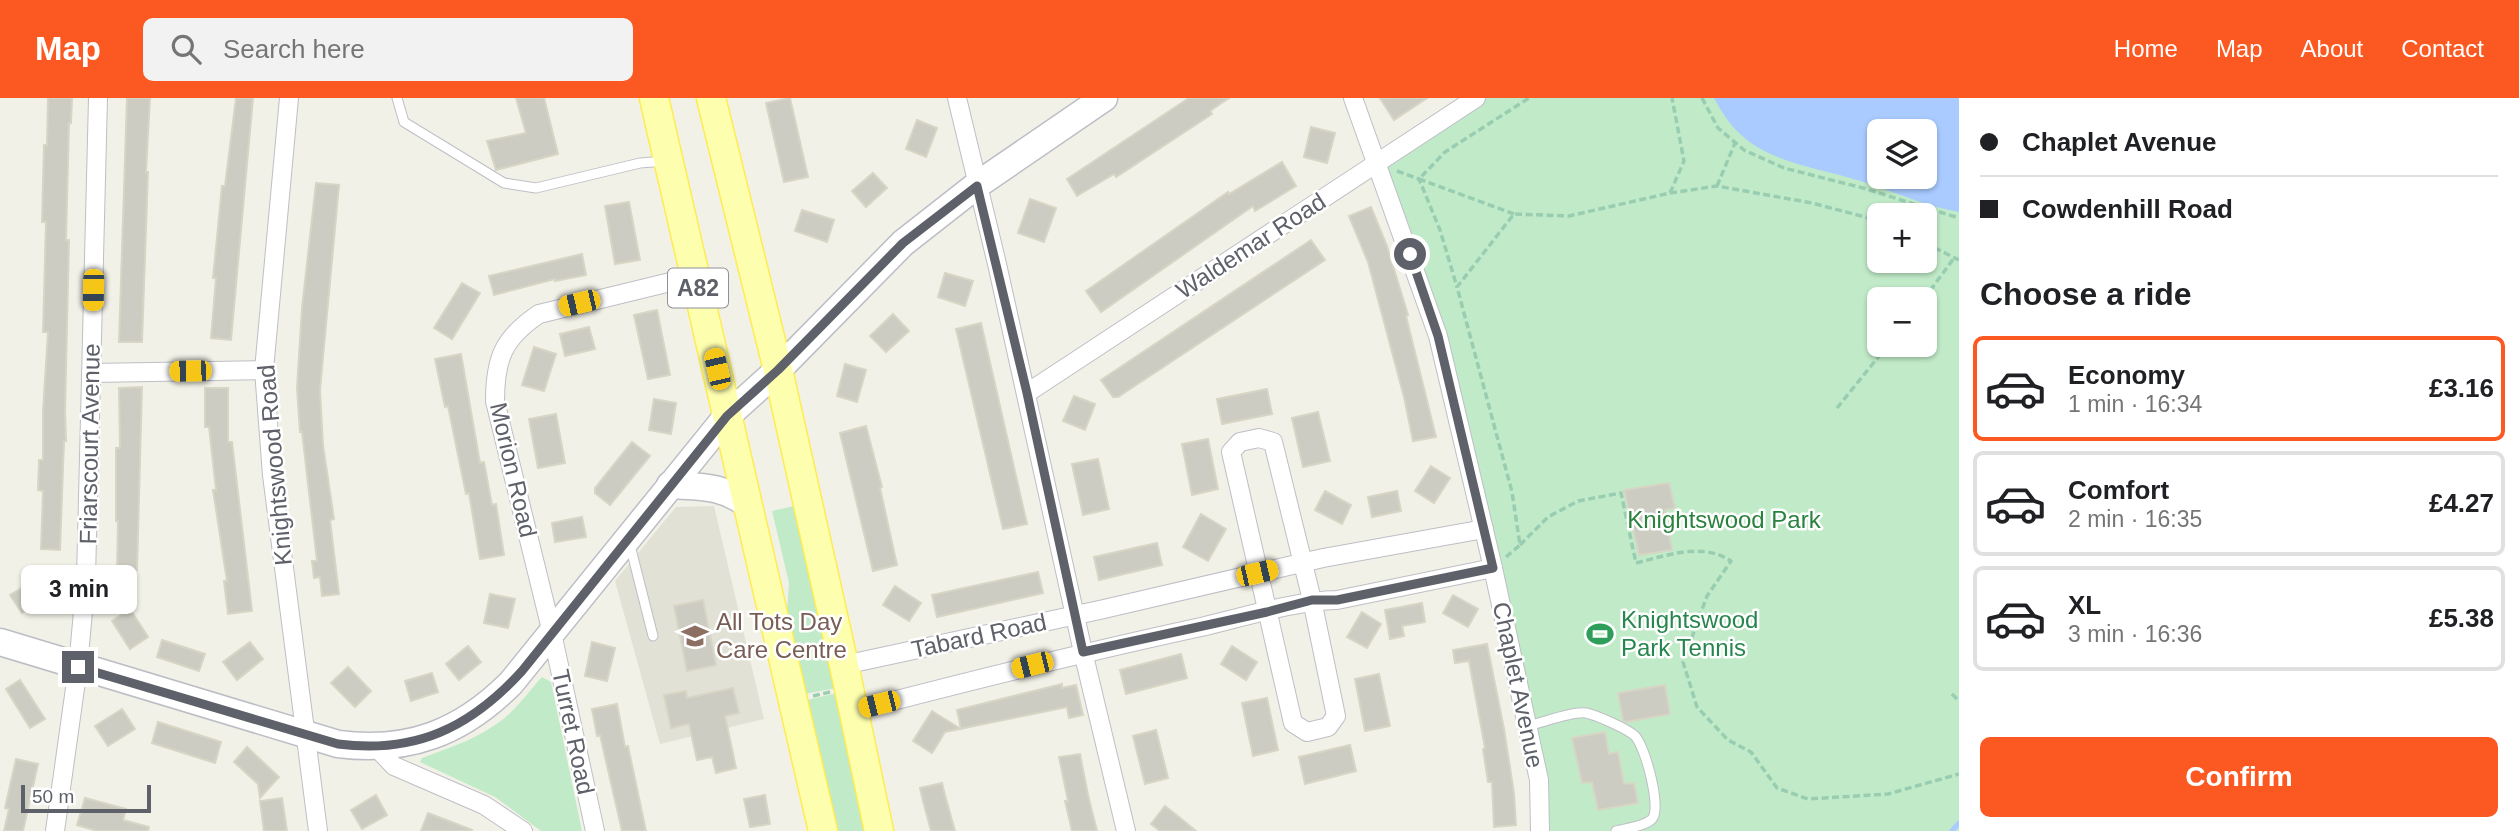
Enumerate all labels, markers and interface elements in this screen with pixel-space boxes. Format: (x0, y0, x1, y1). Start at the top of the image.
search box (143, 18, 633, 81)
text: Map (35, 30, 101, 67)
icon: search (167, 30, 205, 68)
text: Search here (223, 34, 365, 64)
text: Home (2114, 35, 2178, 62)
text: Map (2216, 35, 2263, 62)
text: About (2301, 35, 2363, 62)
text: Contact (2401, 35, 2484, 62)
map controls (1867, 119, 1937, 357)
button: layers (1867, 119, 1937, 189)
text: Chaplet Avenue (2022, 127, 2217, 157)
street label: Waldemar Road (1171, 187, 1330, 304)
text: Cowdenhill Road (2022, 194, 2233, 224)
button: + (1867, 203, 1937, 273)
route start (1394, 238, 1426, 270)
road number: A82 (668, 268, 728, 308)
car (83, 269, 104, 311)
text: Choose a ride (1980, 276, 2192, 312)
button: − (1867, 287, 1937, 357)
car (557, 288, 602, 318)
street label: Friarscourt Avenue (74, 343, 105, 545)
car (703, 346, 732, 392)
icon: car (1984, 357, 2047, 420)
car (169, 360, 212, 382)
text: Economy (2068, 360, 2185, 390)
street label: Knightswood Road (252, 364, 297, 567)
text: £3.16 (2429, 373, 2494, 403)
text: 1 min · 16:34 (2068, 391, 2202, 417)
street label: Morion Road (485, 400, 542, 540)
icon: car (1984, 472, 2047, 535)
text: Comfort (2068, 475, 2169, 505)
text: £4.27 (2429, 488, 2494, 518)
park label: Knightswood Park (1627, 506, 1822, 533)
text: 2 min · 16:35 (2068, 506, 2202, 532)
car (1235, 558, 1280, 588)
callout: 3 min (20, 566, 136, 614)
text: 3 min (49, 576, 109, 602)
icon: car (1984, 587, 2047, 650)
text: XL (2068, 590, 2101, 620)
street label: Chaplet Avenue (1488, 599, 1549, 770)
text: £5.38 (2429, 603, 2494, 633)
place label: Knightswood Park Tennis (1621, 606, 1758, 661)
place label: All Tots Day Care Centre (716, 608, 847, 663)
street label: Tabard Road (909, 608, 1049, 663)
sports icon: Knightswood Park Tennis (1585, 619, 1615, 649)
school or university icon: All Tots Day Care Centre (680, 621, 710, 651)
text: 3 min · 16:36 (2068, 621, 2202, 647)
car (1010, 650, 1055, 680)
route end (62, 651, 94, 683)
street label: Turret Road (547, 667, 600, 797)
car (857, 689, 902, 719)
button: Confirm (1980, 737, 2498, 817)
scale bar (21, 782, 150, 814)
text: 50 m (32, 786, 74, 807)

